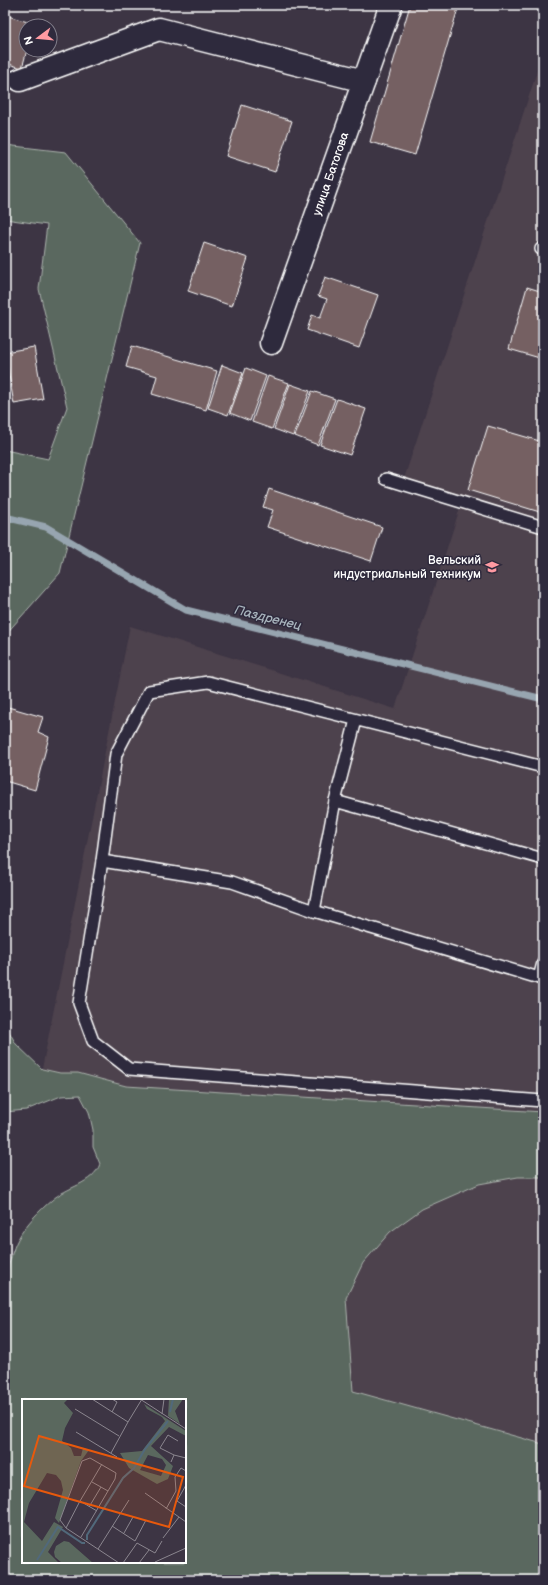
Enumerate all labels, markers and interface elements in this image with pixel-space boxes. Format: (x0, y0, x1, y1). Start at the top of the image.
north arrow (18, 18, 58, 58)
text: N (21, 35, 36, 46)
street label: улица Батогова (310, 130, 352, 218)
place label: Вельский индустриальный техникум (333, 553, 481, 582)
school or university icon: Вельский индустриальный техникум (484, 559, 500, 575)
water label: Паздренец (233, 602, 303, 634)
inset map (22, 1399, 186, 1563)

